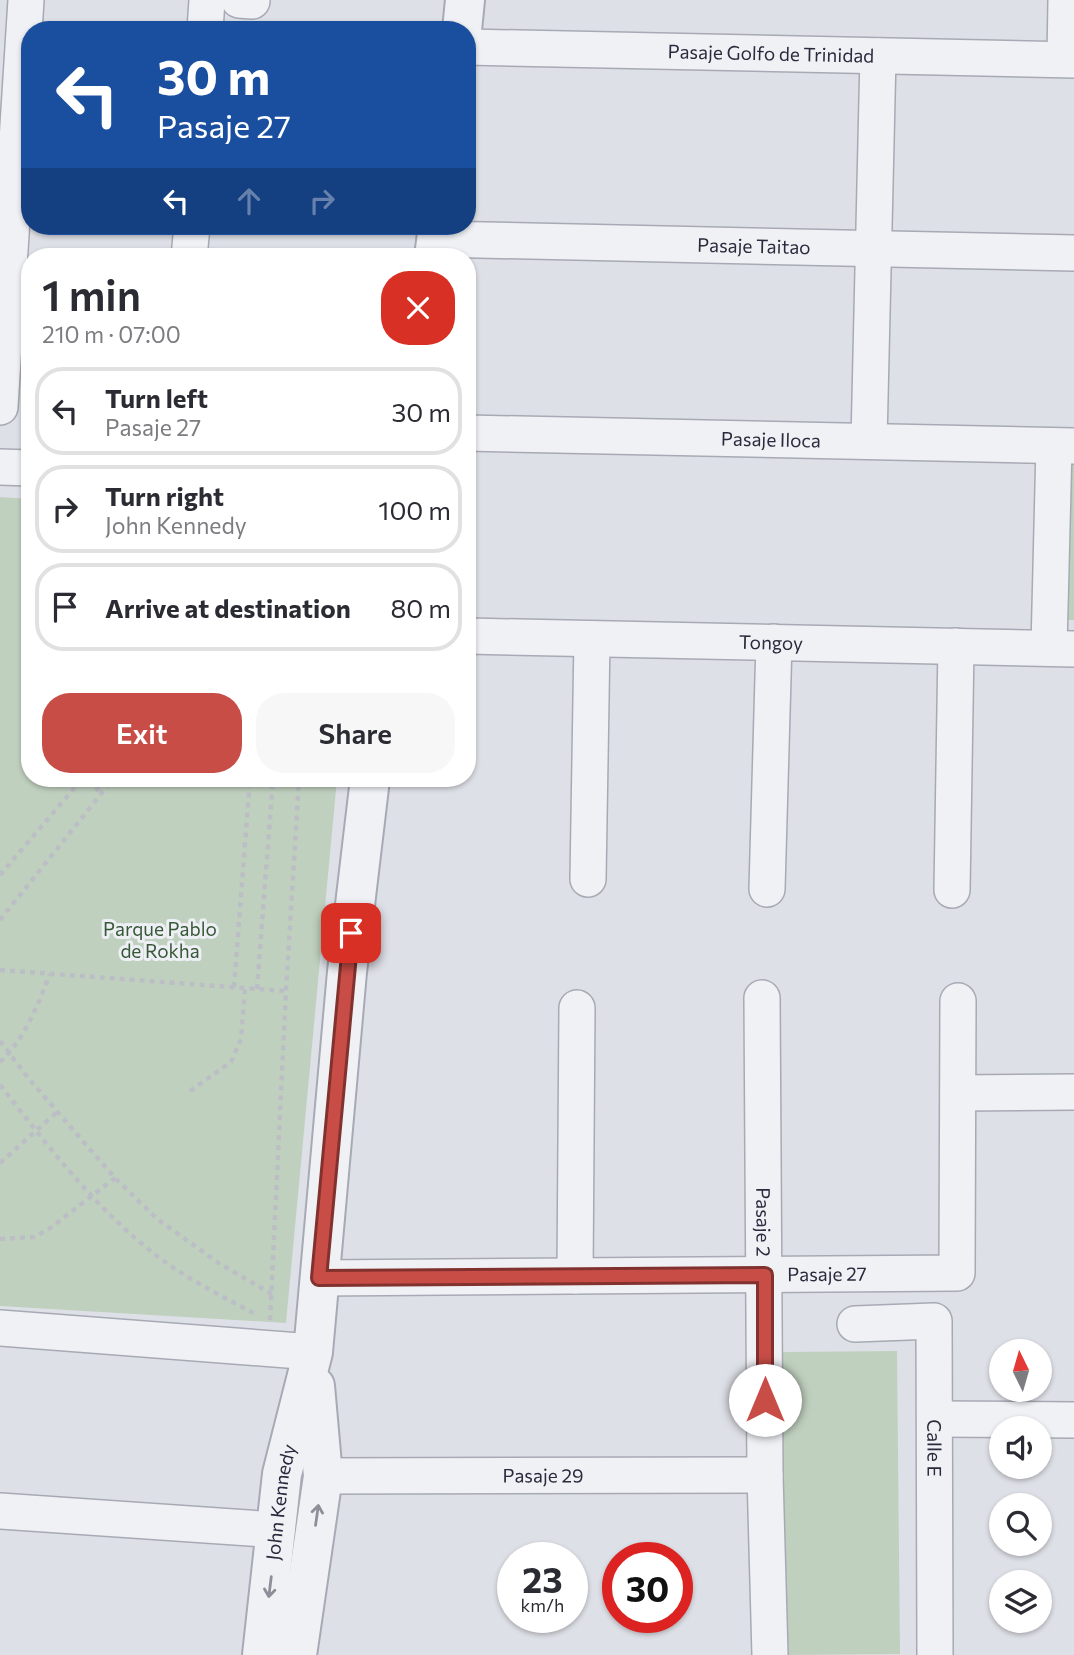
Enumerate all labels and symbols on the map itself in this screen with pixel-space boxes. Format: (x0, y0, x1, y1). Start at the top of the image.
street label: Pasaje Golfo de Trinidad (667, 39, 874, 67)
street label: Pasaje Taitao (697, 233, 811, 258)
street label: Pasaje Iloca (721, 426, 821, 452)
street label: Tongoy (739, 630, 803, 654)
pin (321, 903, 381, 963)
park label: Parque Pablo de Rokha (103, 917, 217, 962)
street label: Pasaje 2 (752, 1187, 776, 1257)
street label: Pasaje 27 (787, 1262, 867, 1285)
north arrow (989, 1339, 1052, 1402)
position arrow (728, 1363, 802, 1437)
street label: Calle E (923, 1419, 946, 1477)
street label: John Kennedy (261, 1441, 300, 1561)
street label: Pasaje 29 (502, 1463, 584, 1487)
one-way arrow (311, 1504, 324, 1527)
speed limit sign: 30 (602, 1542, 693, 1633)
one-way arrow (264, 1576, 277, 1598)

